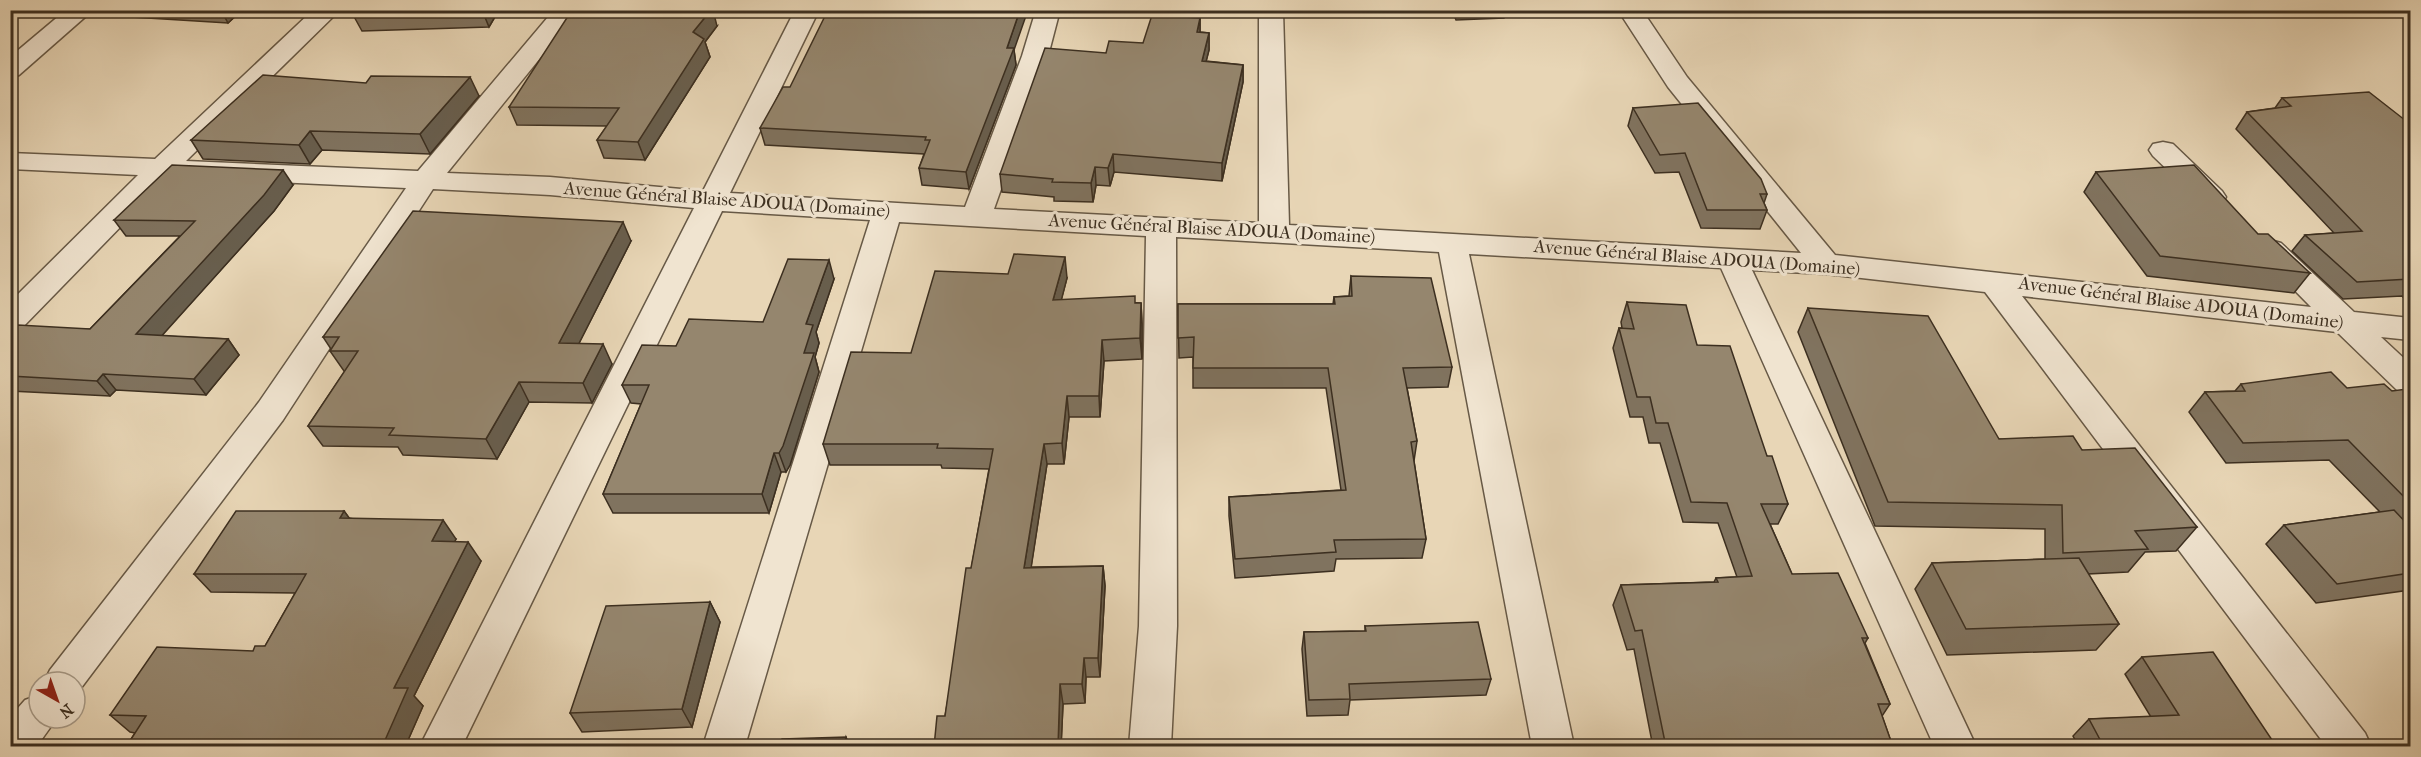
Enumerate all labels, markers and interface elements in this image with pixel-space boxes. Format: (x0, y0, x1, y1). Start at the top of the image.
street label: Avenue Général Blaise ADOUA (Domaine) (562, 178, 891, 222)
street label: Avenue Général Blaise ADOUA (Domaine) (1047, 210, 1376, 248)
street label: Avenue Général Blaise ADOUA (Domaine) (1532, 236, 1861, 280)
street label: Avenue Général Blaise ADOUA (Domaine) (2016, 273, 2345, 333)
north arrow (27, 670, 87, 730)
text: N (55, 700, 77, 723)

